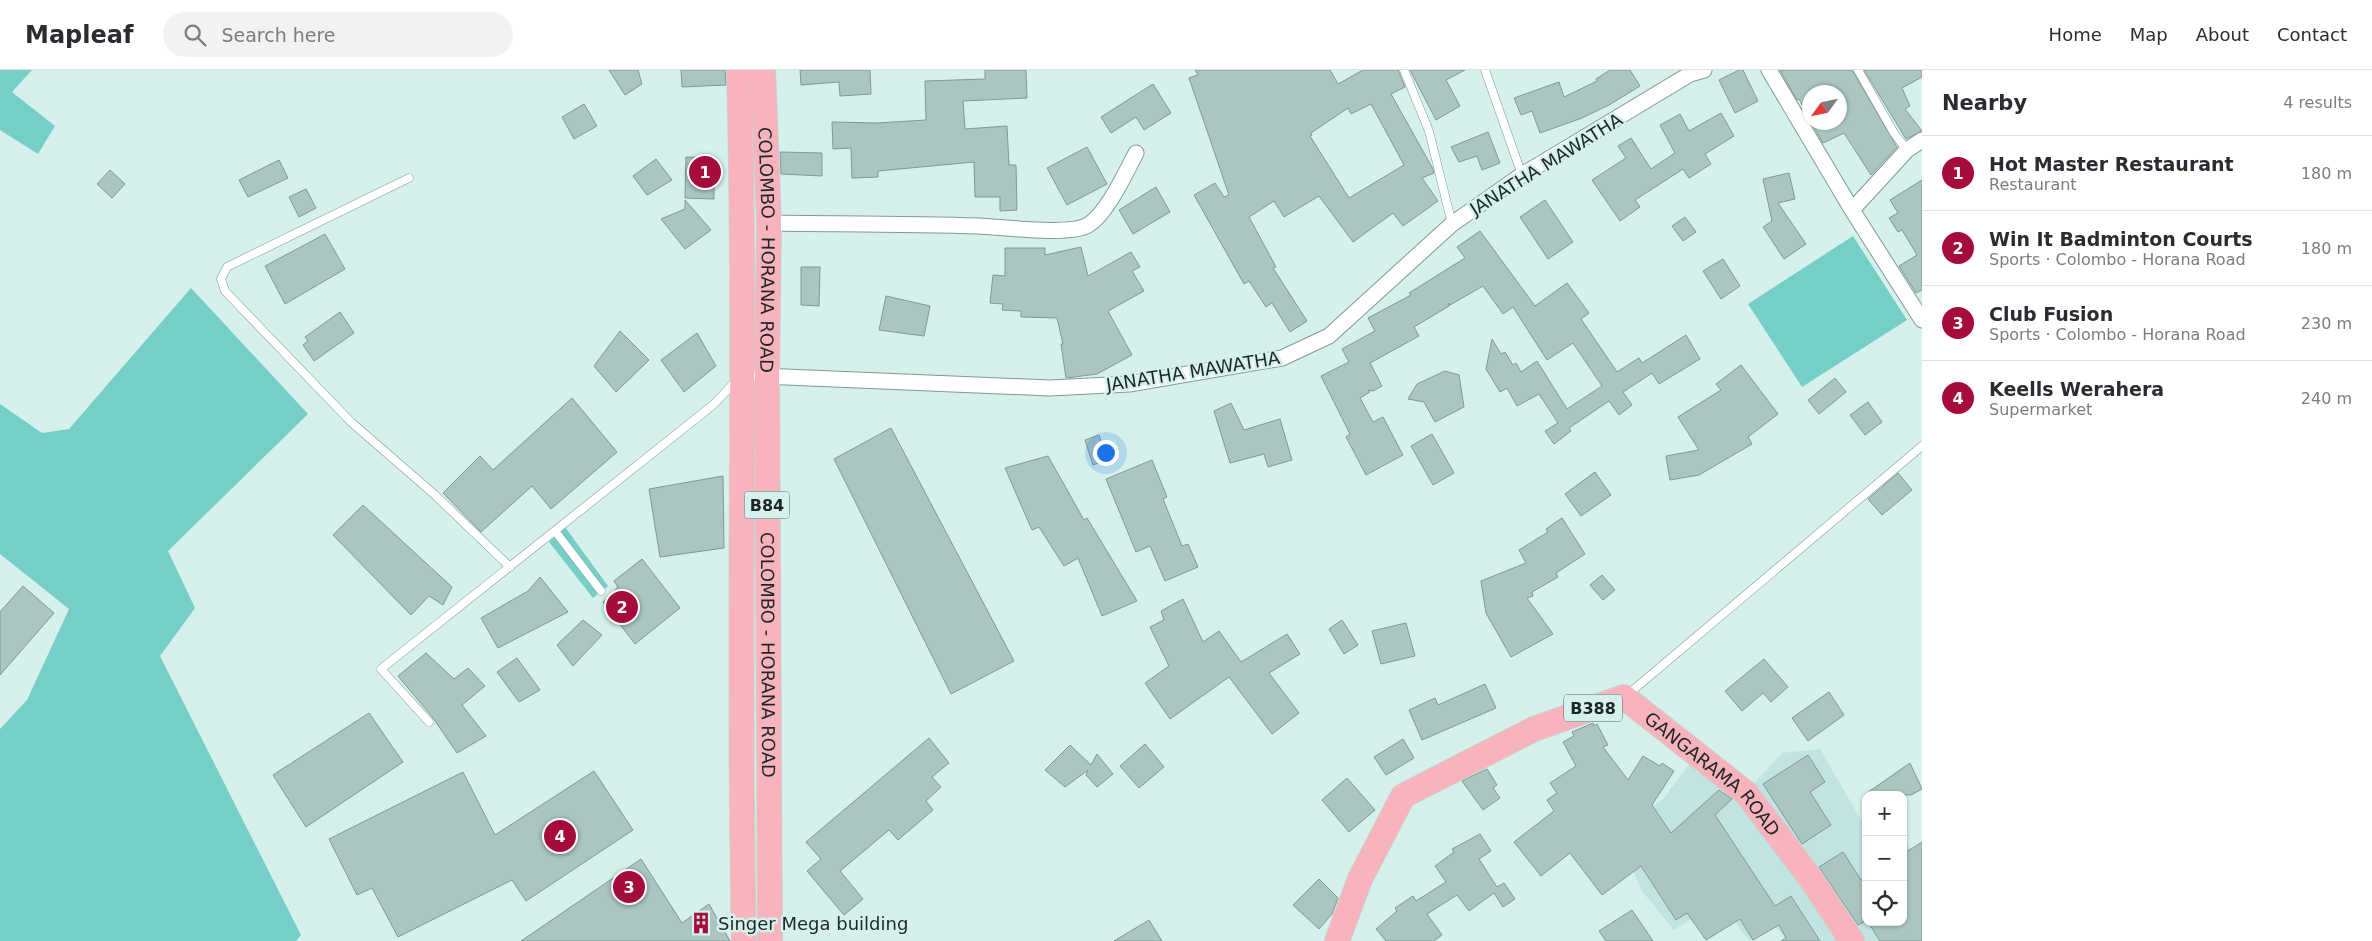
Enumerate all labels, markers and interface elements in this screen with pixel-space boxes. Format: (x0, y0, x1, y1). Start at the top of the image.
search box (163, 12, 513, 57)
text: Mapleaf (25, 21, 133, 49)
icon: search (181, 21, 209, 49)
text: Search here (221, 24, 336, 46)
text: Home (2049, 24, 2102, 45)
text: Map (2130, 24, 2168, 45)
text: About (2196, 24, 2249, 45)
text: Contact (2277, 24, 2347, 45)
north arrow (1802, 85, 1847, 130)
text: Nearby (1942, 91, 2027, 115)
text: 4 results (2283, 93, 2352, 112)
street label: JANATHA MAWATHA (1465, 108, 1627, 220)
street label: COLOMBO - HORANA ROAD (755, 127, 780, 373)
pin: 1 (689, 153, 721, 191)
text: Hot Master Restaurant (1989, 153, 2234, 175)
text: 1 (1952, 164, 1964, 183)
text: 180 m (2301, 164, 2352, 183)
text: Restaurant (1989, 175, 2077, 194)
text: Win It Badminton Courts (1989, 228, 2253, 250)
text: 2 (1952, 239, 1964, 258)
text: 180 m (2301, 239, 2352, 258)
text: Sports · Colombo - Horana Road (1989, 250, 2246, 269)
text: Club Fusion (1989, 303, 2113, 325)
text: 3 (1952, 314, 1964, 333)
text: 230 m (2301, 314, 2352, 333)
text: Sports · Colombo - Horana Road (1989, 325, 2246, 344)
street label: JANATHA MAWATHA (1104, 347, 1282, 395)
text: Keells Werahera (1989, 378, 2164, 400)
text: 4 (1952, 389, 1964, 408)
text: 240 m (2301, 389, 2352, 408)
text: Supermarket (1989, 400, 2092, 419)
your location (1093, 440, 1119, 466)
road number: B84 (744, 492, 790, 518)
street label: COLOMBO - HORANA ROAD (757, 532, 780, 778)
pin: 2 (606, 588, 638, 626)
road number: B388 (1564, 694, 1622, 721)
street label: GANGARAMA ROAD (1641, 707, 1785, 840)
map controls (1862, 791, 1907, 926)
button: + (1862, 791, 1907, 836)
pin: 4 (544, 817, 576, 855)
button: − (1862, 836, 1907, 881)
pin: 3 (613, 868, 645, 906)
button: locate (1862, 881, 1907, 926)
building icon: Singer Mega building (688, 910, 714, 936)
place label: Singer Mega building (718, 913, 908, 934)

